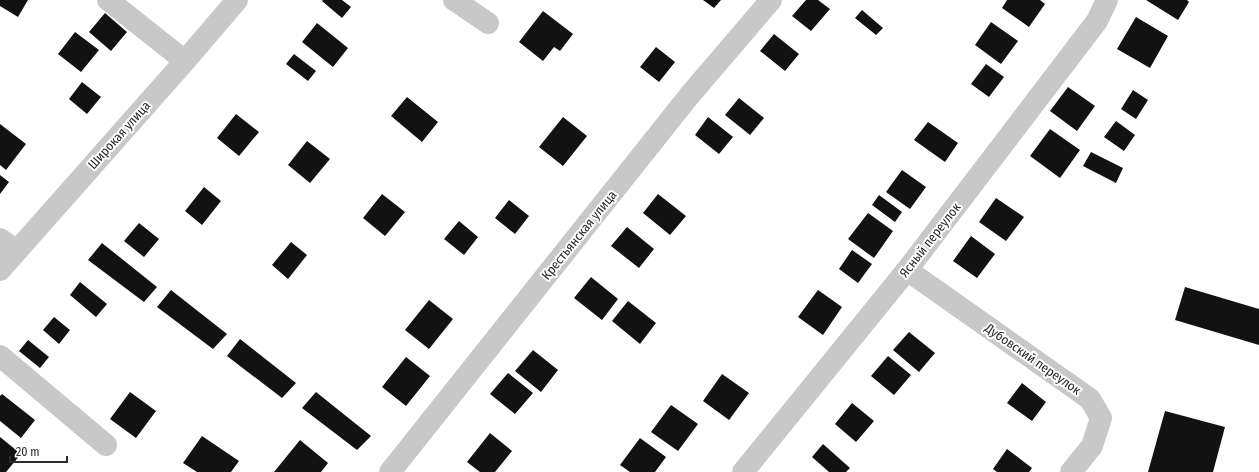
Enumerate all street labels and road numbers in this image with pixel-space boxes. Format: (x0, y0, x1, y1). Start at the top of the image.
street label: Широкая улица (85, 98, 153, 172)
street label: Крестьянская улица (538, 187, 620, 283)
street label: Ясный переулок (896, 200, 964, 280)
street label: Дубовский переулок (981, 320, 1084, 398)

